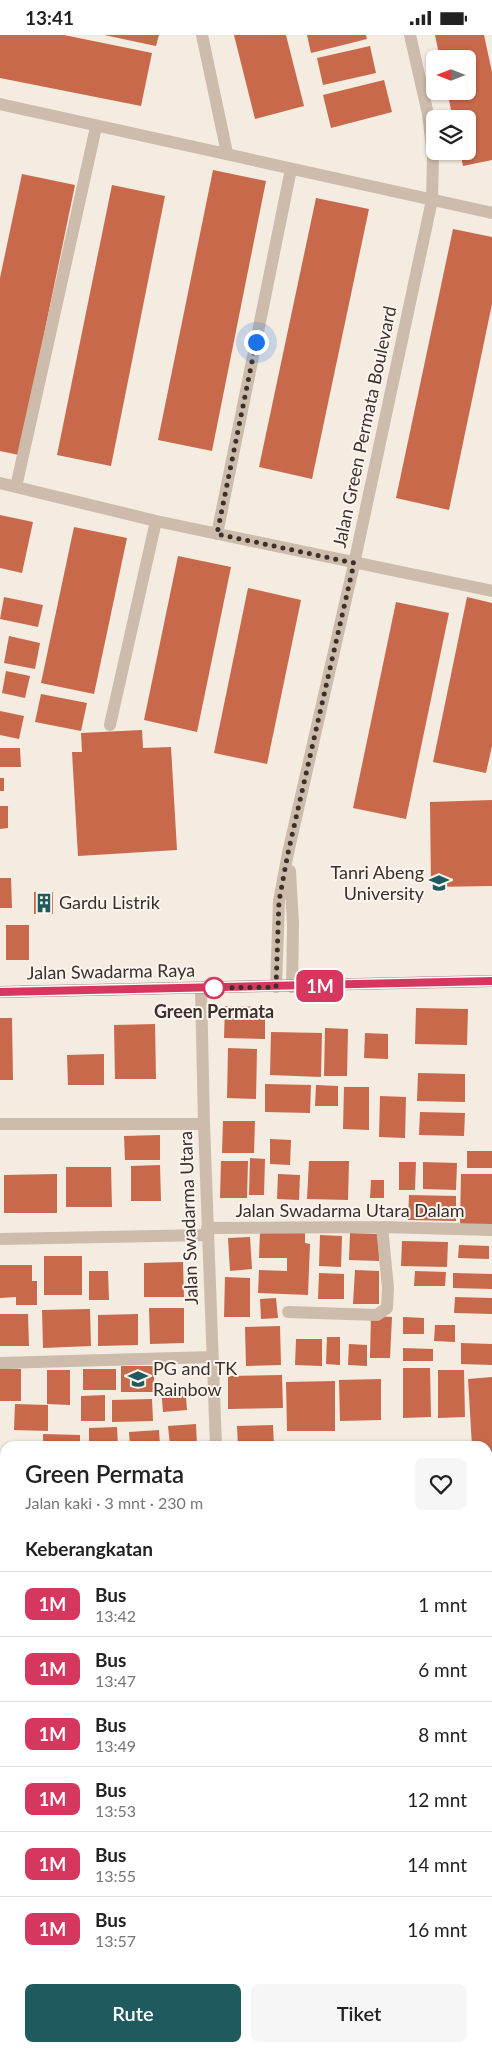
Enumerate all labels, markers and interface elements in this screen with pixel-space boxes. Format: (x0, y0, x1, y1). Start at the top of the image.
text: 13:41 (25, 6, 74, 29)
north arrow (426, 50, 476, 100)
map controls (426, 50, 476, 160)
button: layers (426, 110, 476, 160)
street label: Jalan Green Permata Boulevard (328, 304, 400, 550)
your location (244, 330, 269, 355)
place label: Tanri Abeng University (330, 861, 425, 904)
school or university icon: Tanri Abeng University (428, 872, 450, 894)
place label: Gardu Listrik (59, 891, 161, 913)
building icon: Gardu Listrik (33, 892, 55, 914)
street label: Jalan Swadarma Raya (27, 959, 195, 983)
line badge: 1M (298, 970, 342, 1002)
text: 1M (306, 975, 334, 997)
marker: Green Permata (203, 977, 225, 999)
place label: Green Permata (154, 1000, 274, 1022)
street label: Jalan Swadarma Utara (174, 1131, 202, 1305)
street label: Jalan Swadarma Utara Dalam (235, 1199, 465, 1221)
place label: PG and TK Rainbow (153, 1357, 237, 1400)
school or university icon: PG and TK Rainbow (127, 1368, 149, 1390)
button: heart (415, 1458, 467, 1510)
text: Green Permata (25, 1459, 184, 1488)
text: Jalan kaki · 3 mnt · 230 m (25, 1493, 203, 1512)
text: Keberangkatan (25, 1537, 153, 1560)
text: Bus (95, 1583, 126, 1606)
text: 1M (39, 1593, 66, 1615)
text: 1 mnt (418, 1593, 467, 1616)
text: 13:42 (95, 1606, 136, 1625)
text: Bus (95, 1648, 126, 1671)
text: 1M (39, 1658, 66, 1680)
text: 6 mnt (418, 1658, 467, 1681)
text: 13:47 (95, 1671, 136, 1690)
text: Bus (95, 1713, 126, 1736)
text: 1M (39, 1723, 66, 1745)
text: 8 mnt (418, 1723, 467, 1746)
text: 13:49 (95, 1736, 136, 1755)
text: Bus (95, 1778, 126, 1801)
text: 1M (39, 1788, 66, 1810)
text: 12 mnt (407, 1788, 467, 1811)
text: 13:53 (95, 1801, 136, 1820)
text: Bus (95, 1843, 126, 1866)
text: 1M (39, 1853, 66, 1875)
text: 14 mnt (407, 1853, 467, 1876)
text: 13:55 (95, 1866, 136, 1885)
text: Bus (95, 1908, 126, 1931)
text: 1M (39, 1918, 66, 1940)
text: 16 mnt (407, 1918, 467, 1941)
text: 13:57 (95, 1931, 136, 1950)
button: Rute (25, 1984, 241, 2042)
button: Tiket (251, 1984, 467, 2042)

